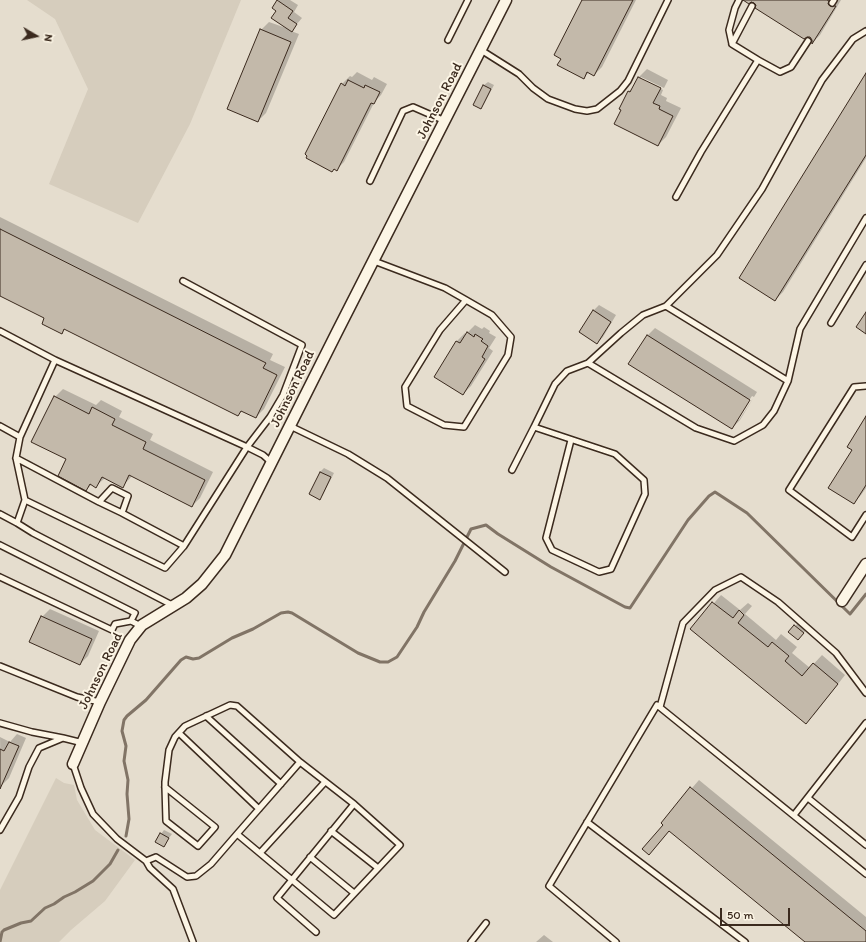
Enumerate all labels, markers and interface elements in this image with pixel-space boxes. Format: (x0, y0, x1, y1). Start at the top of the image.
north arrow (16, 16, 56, 56)
text: N (41, 33, 55, 43)
street label: Johnson Road (414, 60, 466, 142)
street label: Johnson Road (267, 348, 319, 430)
street label: Johnson Road (75, 630, 127, 712)
scale bar (722, 900, 792, 926)
text: 50 m (727, 908, 753, 922)

